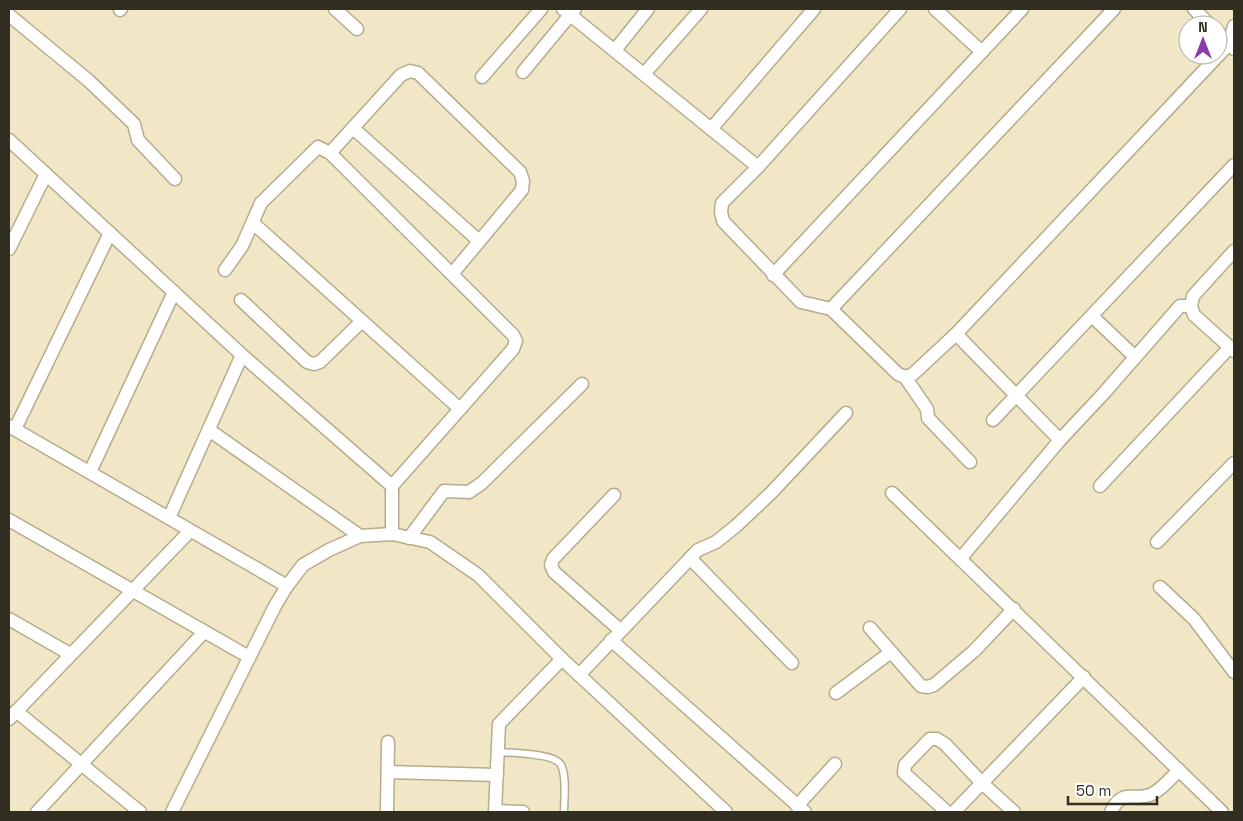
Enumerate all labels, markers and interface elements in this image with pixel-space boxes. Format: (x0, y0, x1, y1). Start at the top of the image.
north arrow (1178, 15, 1228, 65)
text: N (1198, 18, 1208, 36)
scale bar (1068, 774, 1157, 806)
text: 50 m (1076, 781, 1111, 800)

